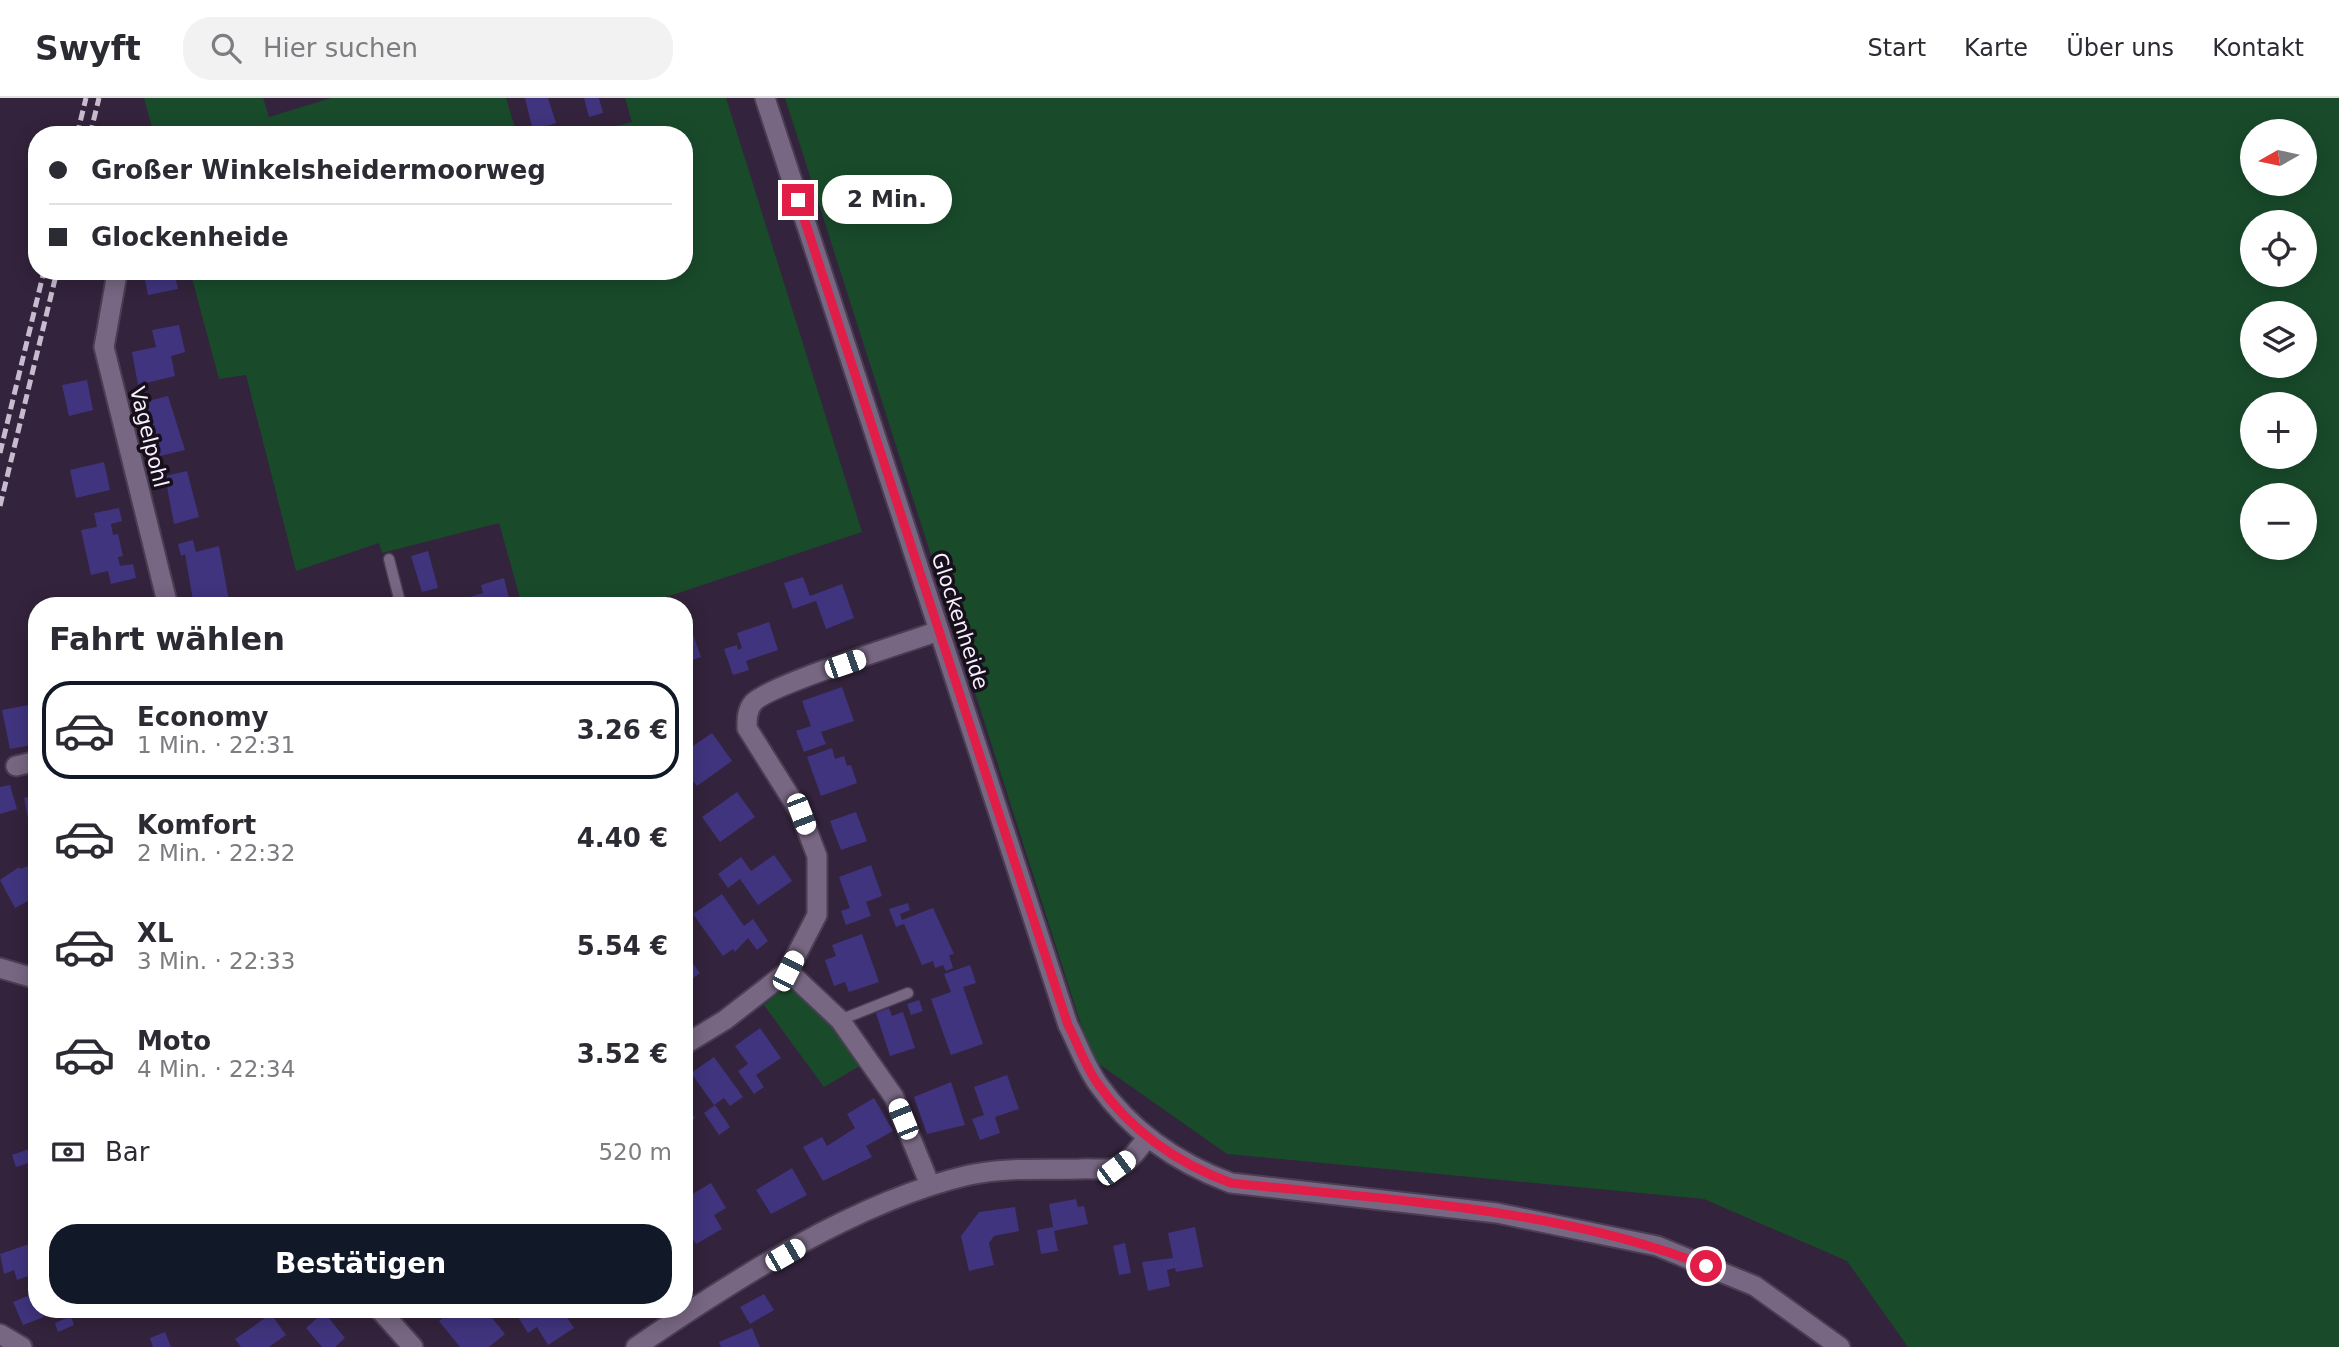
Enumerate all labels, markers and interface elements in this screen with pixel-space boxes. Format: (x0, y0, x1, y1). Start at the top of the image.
search box (183, 17, 673, 80)
text: Swyft (35, 29, 141, 68)
icon: search (207, 29, 245, 67)
text: Hier suchen (263, 33, 418, 63)
text: Start (1867, 34, 1926, 62)
text: Karte (1964, 34, 2028, 62)
text: Über uns (2066, 34, 2174, 62)
text: Kontakt (2212, 34, 2304, 62)
north arrow (2240, 119, 2317, 196)
map controls (2240, 119, 2317, 560)
text: Großer Winkelsheidermoorweg (91, 155, 546, 185)
callout: 2 Min. (822, 176, 952, 224)
route end (782, 184, 814, 216)
text: 2 Min. (847, 186, 927, 212)
button: locate (2240, 210, 2317, 287)
text: Glockenheide (91, 222, 289, 252)
button: layers (2240, 301, 2317, 378)
street label: Vagelpohl (125, 384, 173, 490)
button: + (2240, 392, 2317, 469)
button: − (2240, 483, 2317, 560)
street label: Glockenheide (927, 550, 993, 692)
text: Fahrt wählen (49, 620, 285, 658)
car (822, 647, 869, 681)
icon: car (53, 699, 116, 762)
text: Economy (137, 702, 268, 732)
text: 3.26 € (577, 715, 668, 745)
text: 1 Min. · 22:31 (137, 732, 295, 758)
car (784, 791, 819, 837)
icon: car (53, 807, 116, 870)
text: Komfort (137, 810, 256, 840)
text: 4.40 € (577, 823, 668, 853)
text: 2 Min. · 22:32 (137, 840, 295, 866)
icon: car (53, 915, 116, 978)
text: XL (137, 918, 174, 948)
text: 5.54 € (577, 931, 668, 961)
text: 3 Min. · 22:33 (137, 948, 295, 974)
car (770, 948, 807, 994)
icon: car (53, 1023, 116, 1086)
text: Moto (137, 1026, 211, 1056)
text: 3.52 € (577, 1039, 668, 1069)
text: 4 Min. · 22:34 (137, 1056, 295, 1082)
car (886, 1096, 921, 1142)
icon: cash (49, 1133, 87, 1171)
text: Bar (105, 1137, 149, 1167)
text: 520 m (598, 1139, 672, 1165)
car (1093, 1147, 1140, 1189)
button: Bestätigen (49, 1224, 672, 1304)
car (762, 1235, 809, 1275)
route start (1690, 1250, 1722, 1282)

